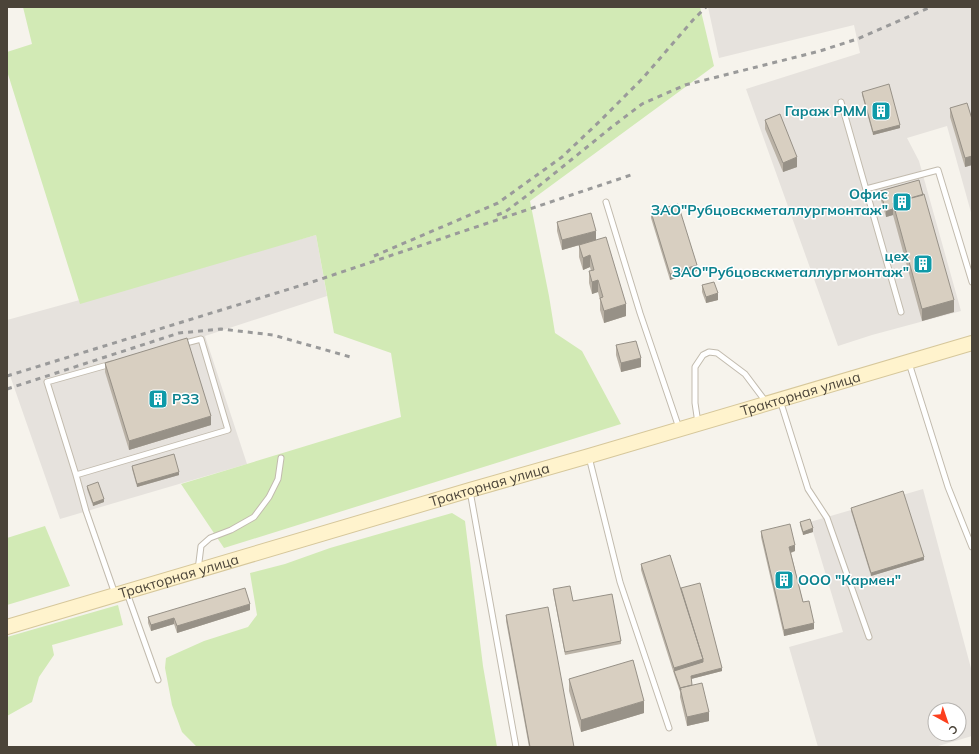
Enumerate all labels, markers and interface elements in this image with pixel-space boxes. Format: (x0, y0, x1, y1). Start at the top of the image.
building icon: Гараж РММ (870, 100, 892, 122)
place label: Гараж РММ (785, 102, 867, 120)
place label: Офис ЗАО"Рубцовскметаллургмонтаж" (651, 185, 888, 219)
building icon: Офис ЗАО"Рубцовскметаллургмонтаж" (891, 191, 913, 213)
place label: цех ЗАО"Рубцовскметаллургмонтаж" (672, 247, 909, 281)
building icon: цех ЗАО"Рубцовскметаллургмонтаж" (912, 253, 934, 275)
street label: Тракторная улица (738, 367, 862, 420)
building icon: РЗЗ (147, 388, 169, 410)
place label: РЗЗ (172, 390, 199, 408)
street label: Тракторная улица (427, 459, 552, 511)
street label: Тракторная улица (117, 550, 241, 602)
building icon: ООО "Кармен" (773, 569, 795, 591)
place label: ООО "Кармен" (798, 571, 901, 589)
north arrow (927, 702, 967, 742)
text: С (946, 722, 961, 738)

